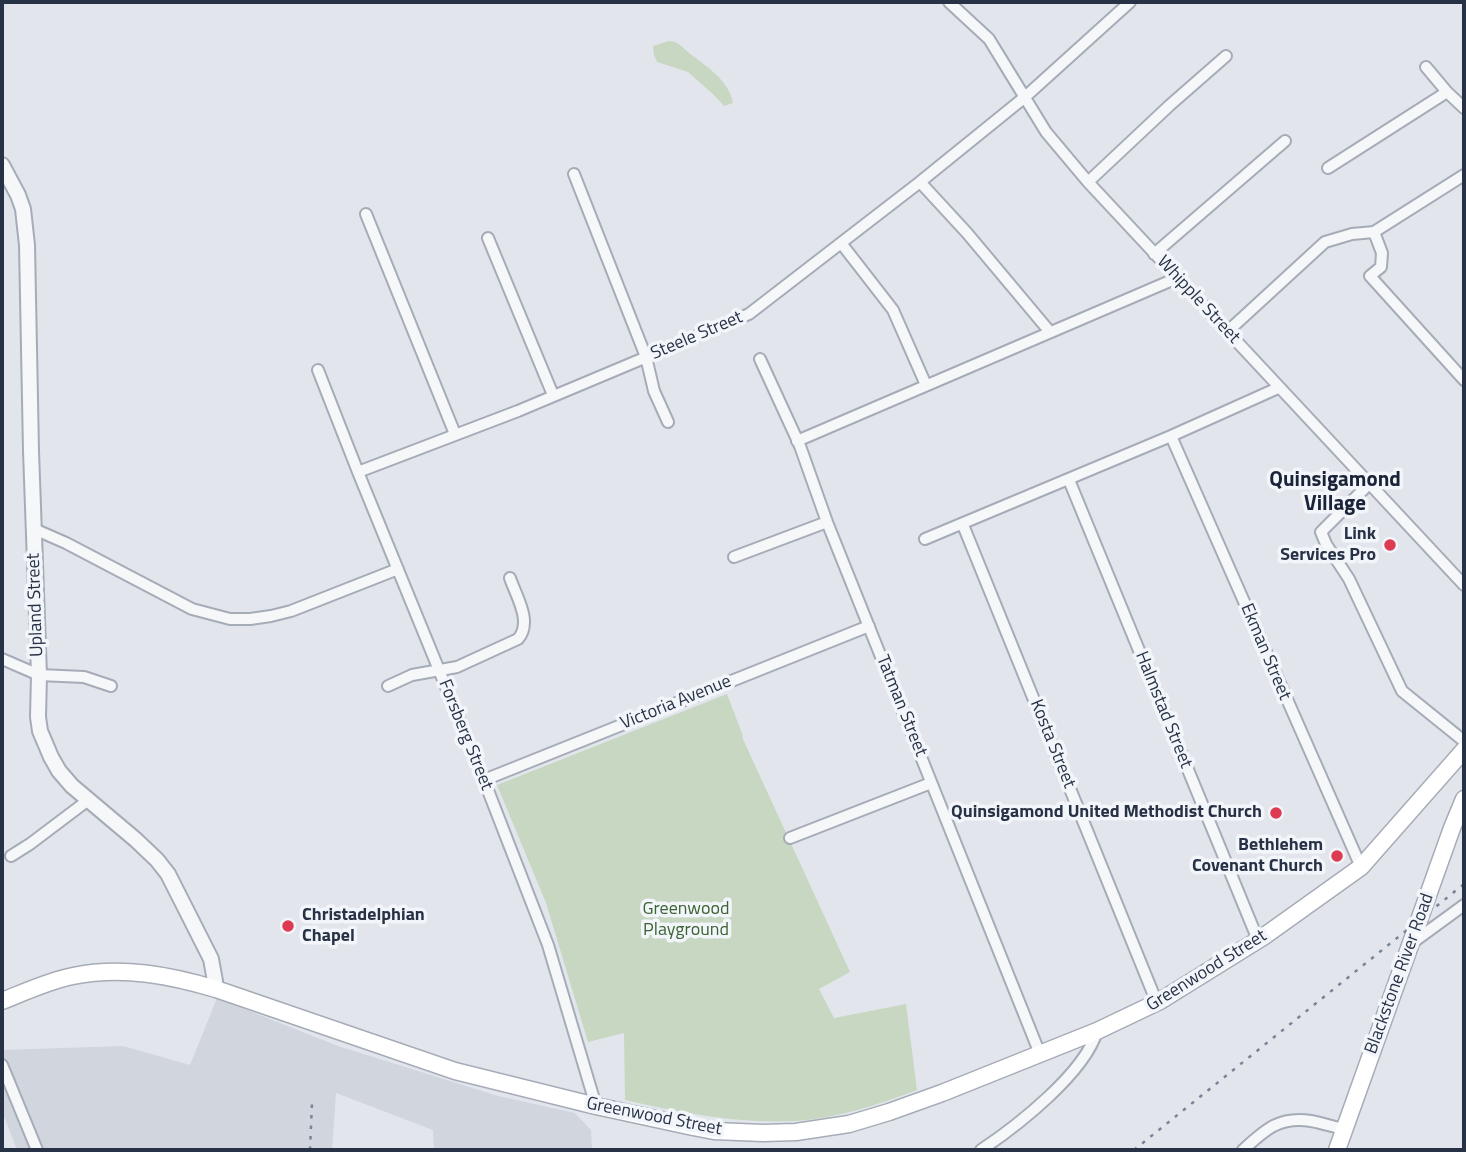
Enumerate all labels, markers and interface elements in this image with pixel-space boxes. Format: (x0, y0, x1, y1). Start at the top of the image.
street label: Whipple Street (1152, 252, 1244, 348)
street label: Steele Street (648, 307, 746, 365)
district label: Quinsigamond Village (1269, 468, 1401, 518)
place label: Link Services Pro (1280, 524, 1376, 566)
marker: Link Services Pro (1382, 537, 1398, 553)
street label: Upland Street (23, 553, 49, 657)
street label: Ekman Street (1235, 601, 1295, 703)
street label: Halmstad Street (1130, 648, 1196, 772)
street label: Tatman Street (871, 652, 931, 760)
street label: Victoria Avenue (617, 671, 735, 735)
street label: Forsberg Street (433, 676, 497, 794)
street label: Kosta Street (1024, 697, 1080, 791)
place label: Quinsigamond United Methodist Church (951, 802, 1262, 824)
marker: Quinsigamond United Methodist Church (1268, 805, 1284, 821)
place label: Bethlehem Covenant Church (1192, 835, 1323, 878)
marker: Bethlehem Covenant Church (1329, 848, 1345, 864)
street label: Blackstone River Road (1361, 891, 1439, 1057)
park label: Greenwood Playground (642, 899, 730, 942)
place label: Christadelphian Chapel (302, 905, 425, 948)
marker: Christadelphian Chapel (280, 918, 296, 934)
street label: Greenwood Street (1143, 925, 1271, 1017)
street label: Greenwood Street (584, 1093, 724, 1141)

